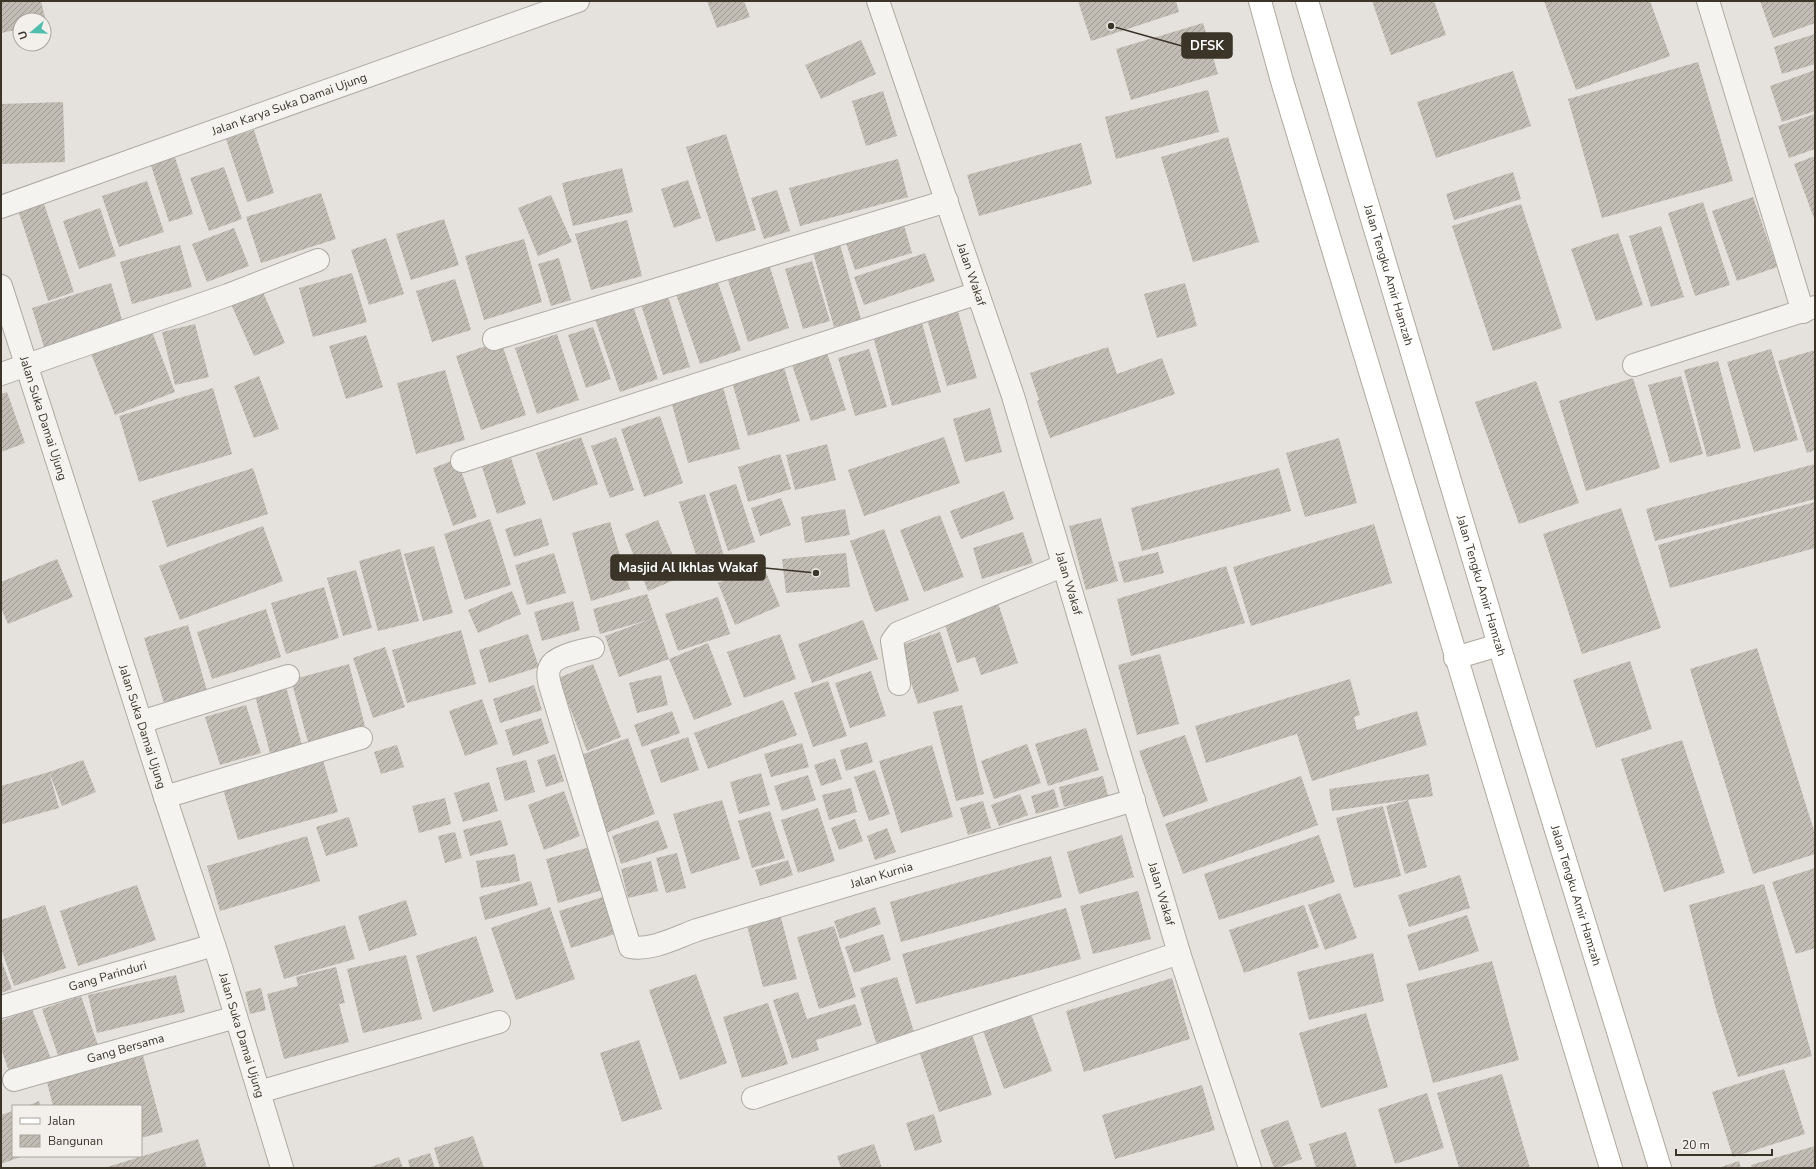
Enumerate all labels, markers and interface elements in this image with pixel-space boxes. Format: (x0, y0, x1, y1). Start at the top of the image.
north arrow (12, 12, 52, 52)
text: U (15, 29, 31, 41)
callout: DFSK (1182, 33, 1232, 58)
text: DFSK (1190, 37, 1224, 55)
street label: Jalan Karya Suka Damai Ujung (208, 69, 369, 140)
street label: Jalan Tengku Amir Hamzah (1360, 202, 1417, 347)
street label: Jalan Wakaf (953, 240, 990, 309)
street label: Jalan Suka Damai Ujung (16, 353, 71, 483)
street label: Jalan Tengku Amir Hamzah (1452, 512, 1510, 658)
street label: Jalan Wakaf (1052, 549, 1086, 618)
callout: Masjid Al Ikhlas Wakaf (611, 555, 765, 580)
text: Masjid Al Ikhlas Wakaf (619, 559, 758, 577)
street label: Jalan Suka Damai Ujung (115, 662, 170, 791)
street label: Jalan Tengku Amir Hamzah (1547, 822, 1605, 968)
street label: Jalan Kurnia (847, 858, 915, 892)
street label: Jalan Wakaf (1144, 859, 1179, 928)
street label: Gang Parinduri (67, 957, 148, 995)
street label: Jalan Suka Damai Ujung (215, 970, 268, 1100)
street label: Gang Bersama (85, 1030, 166, 1067)
legend (12, 1105, 142, 1157)
text: Jalan (47, 1113, 75, 1129)
scale bar (1676, 1131, 1772, 1157)
text: Bangunan (48, 1133, 103, 1149)
text: 20 m (1682, 1137, 1710, 1153)

